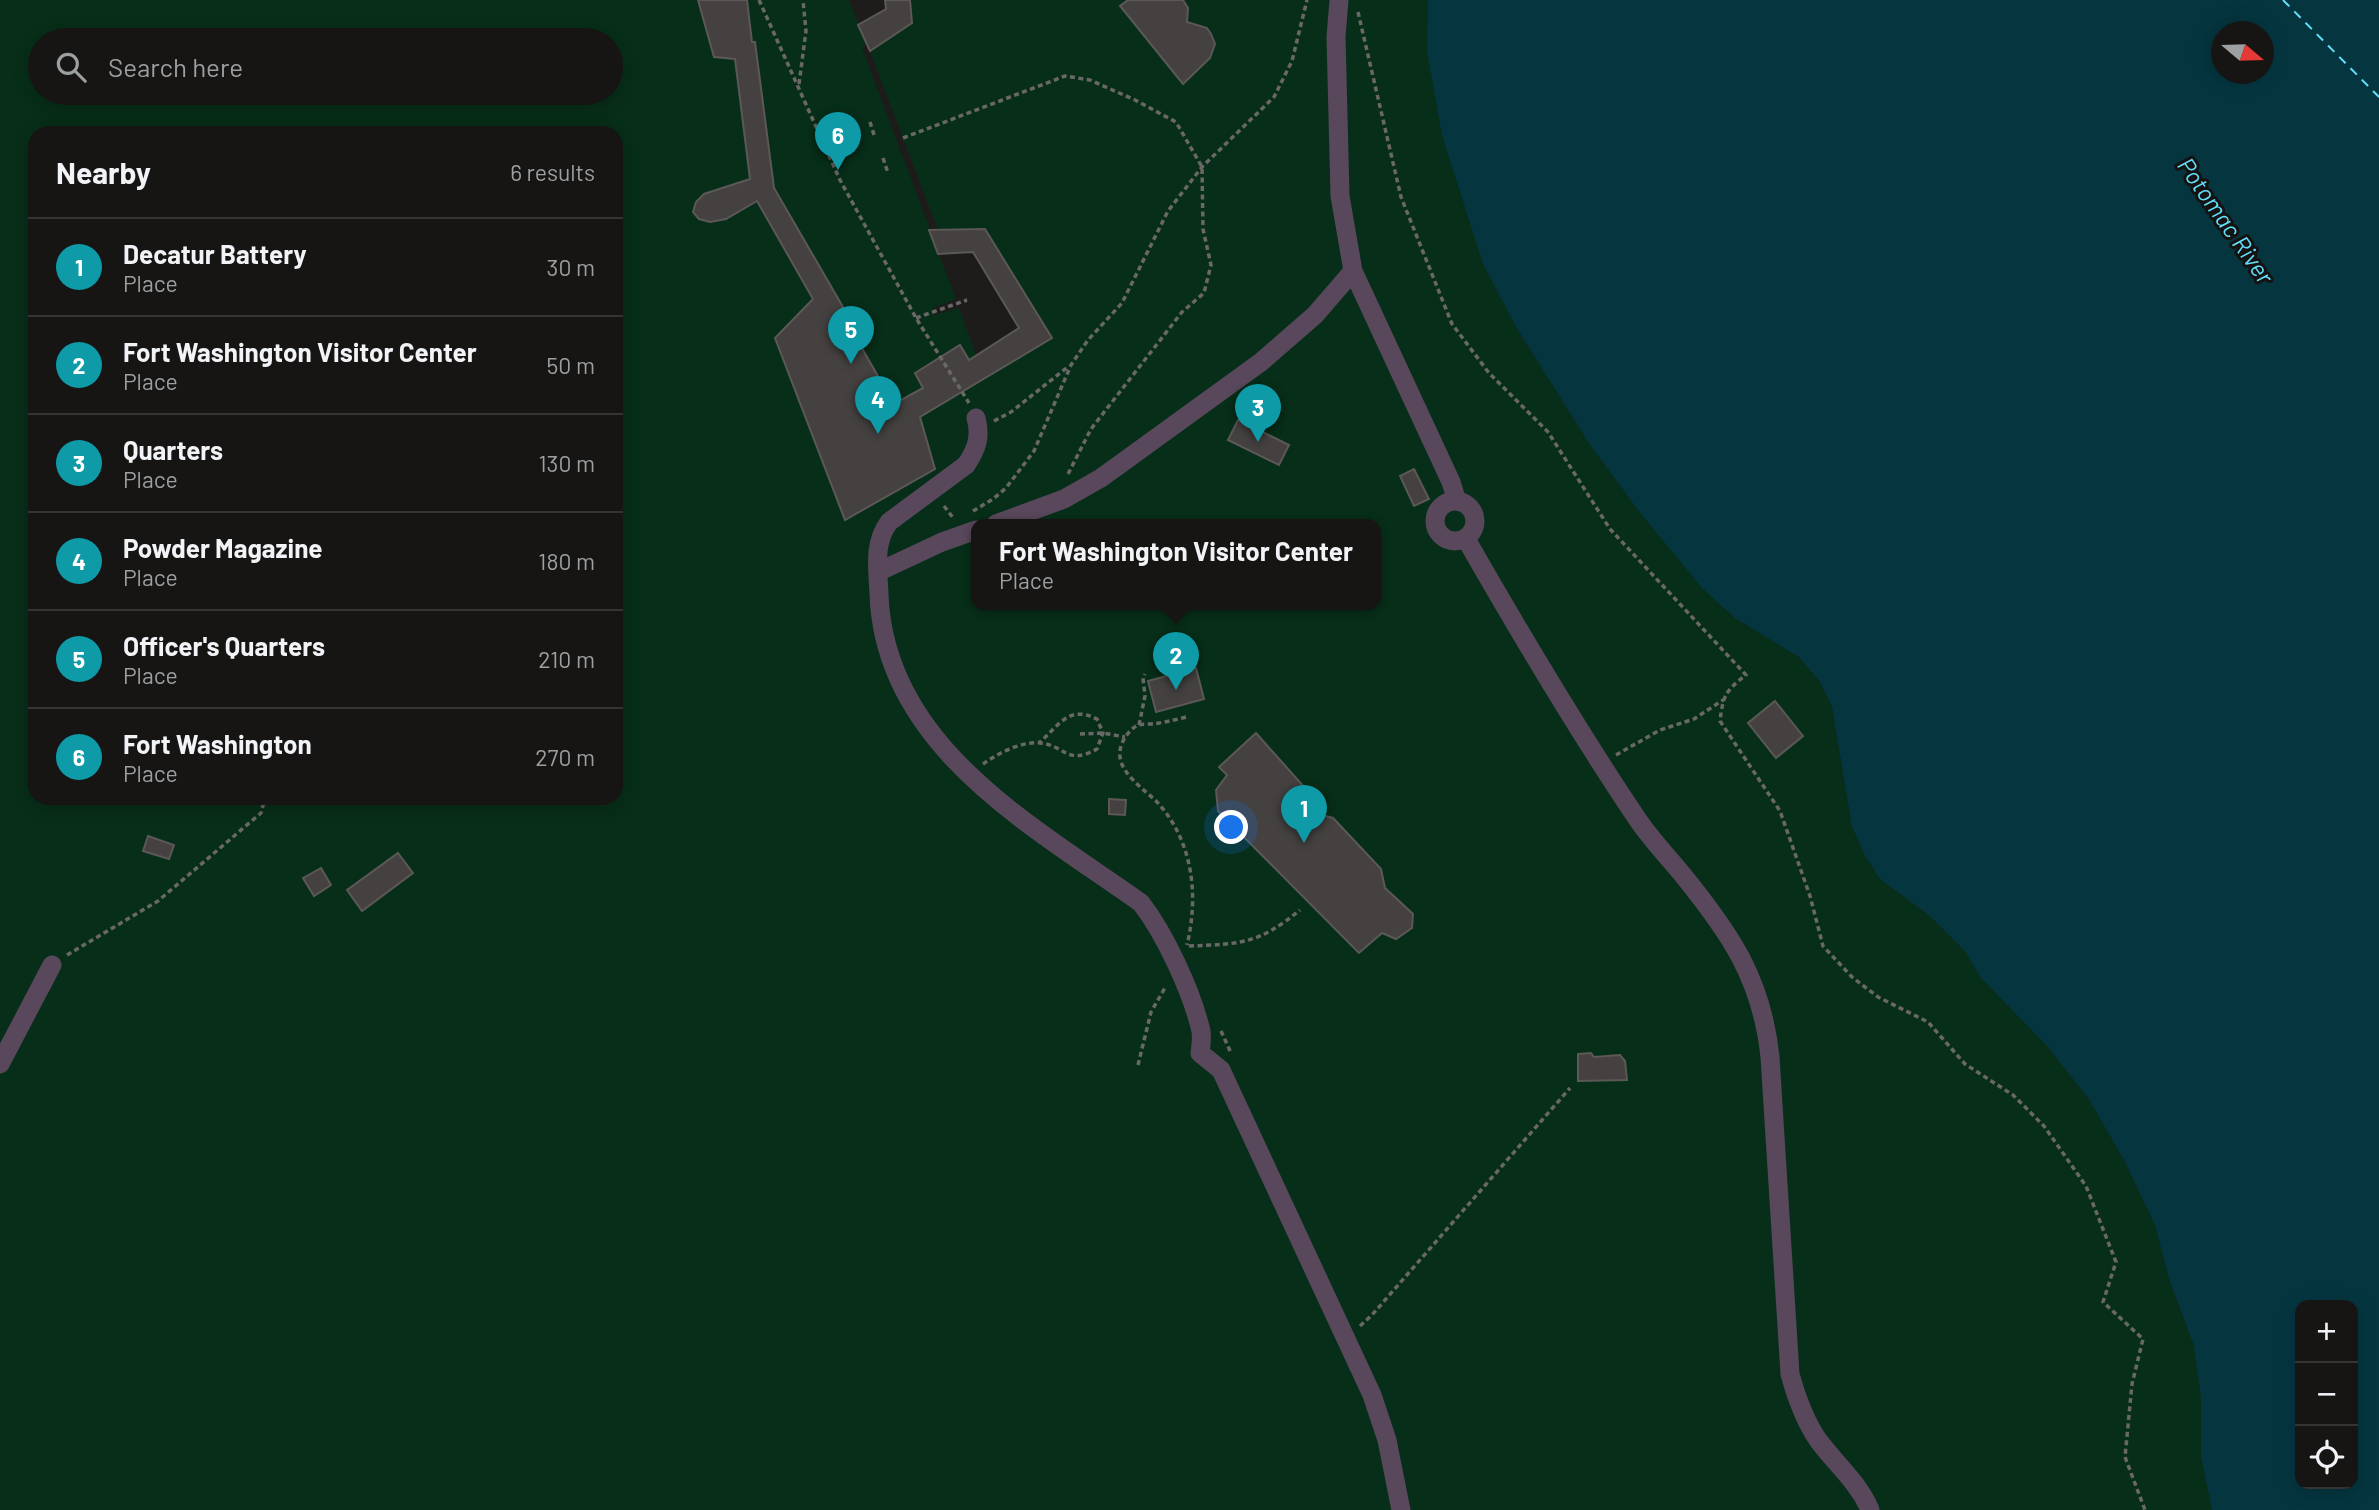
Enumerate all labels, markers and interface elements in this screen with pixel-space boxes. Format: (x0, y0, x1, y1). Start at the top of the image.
north arrow (2211, 21, 2274, 84)
search box (28, 28, 623, 105)
icon: search (52, 48, 90, 86)
text: Search here (108, 51, 243, 82)
pin: 6 (815, 112, 861, 170)
water label: Potomac River (2172, 152, 2281, 290)
text: Nearby (56, 154, 151, 190)
text: 6 results (510, 158, 595, 186)
text: Decatur Battery (123, 238, 306, 269)
text: 1 (75, 253, 83, 281)
text: 30 m (547, 253, 595, 281)
text: Place (123, 269, 178, 297)
pin: 5 (828, 306, 874, 364)
text: Fort Washington Visitor Center (123, 336, 477, 367)
text: 2 (73, 351, 85, 379)
text: 50 m (547, 351, 595, 379)
text: Place (123, 367, 178, 395)
pin: 4 (855, 376, 901, 434)
pin: 3 (1235, 384, 1281, 442)
text: Quarters (123, 434, 223, 465)
text: 3 (73, 449, 85, 477)
text: 130 m (538, 449, 595, 477)
text: Place (123, 465, 178, 493)
popup (971, 519, 1381, 610)
text: Powder Magazine (123, 532, 323, 563)
text: Fort Washington Visitor Center (999, 535, 1353, 566)
text: 4 (72, 547, 86, 575)
text: 180 m (538, 547, 595, 575)
text: Place (123, 563, 178, 591)
text: Place (999, 566, 1054, 594)
text: Officer's Quarters (123, 630, 325, 661)
pin: 2 (1153, 632, 1199, 690)
text: 5 (73, 645, 85, 673)
text: 210 m (538, 645, 595, 673)
text: Place (123, 661, 178, 689)
text: Fort Washington (123, 728, 312, 759)
text: 6 (73, 743, 85, 771)
text: 270 m (535, 743, 595, 771)
text: Place (123, 759, 178, 787)
pin: 1 (1281, 785, 1327, 843)
your location (1214, 810, 1248, 844)
map controls (2295, 1300, 2358, 1489)
button: + (2295, 1300, 2358, 1363)
button: − (2295, 1363, 2358, 1426)
button: locate (2295, 1426, 2358, 1489)

